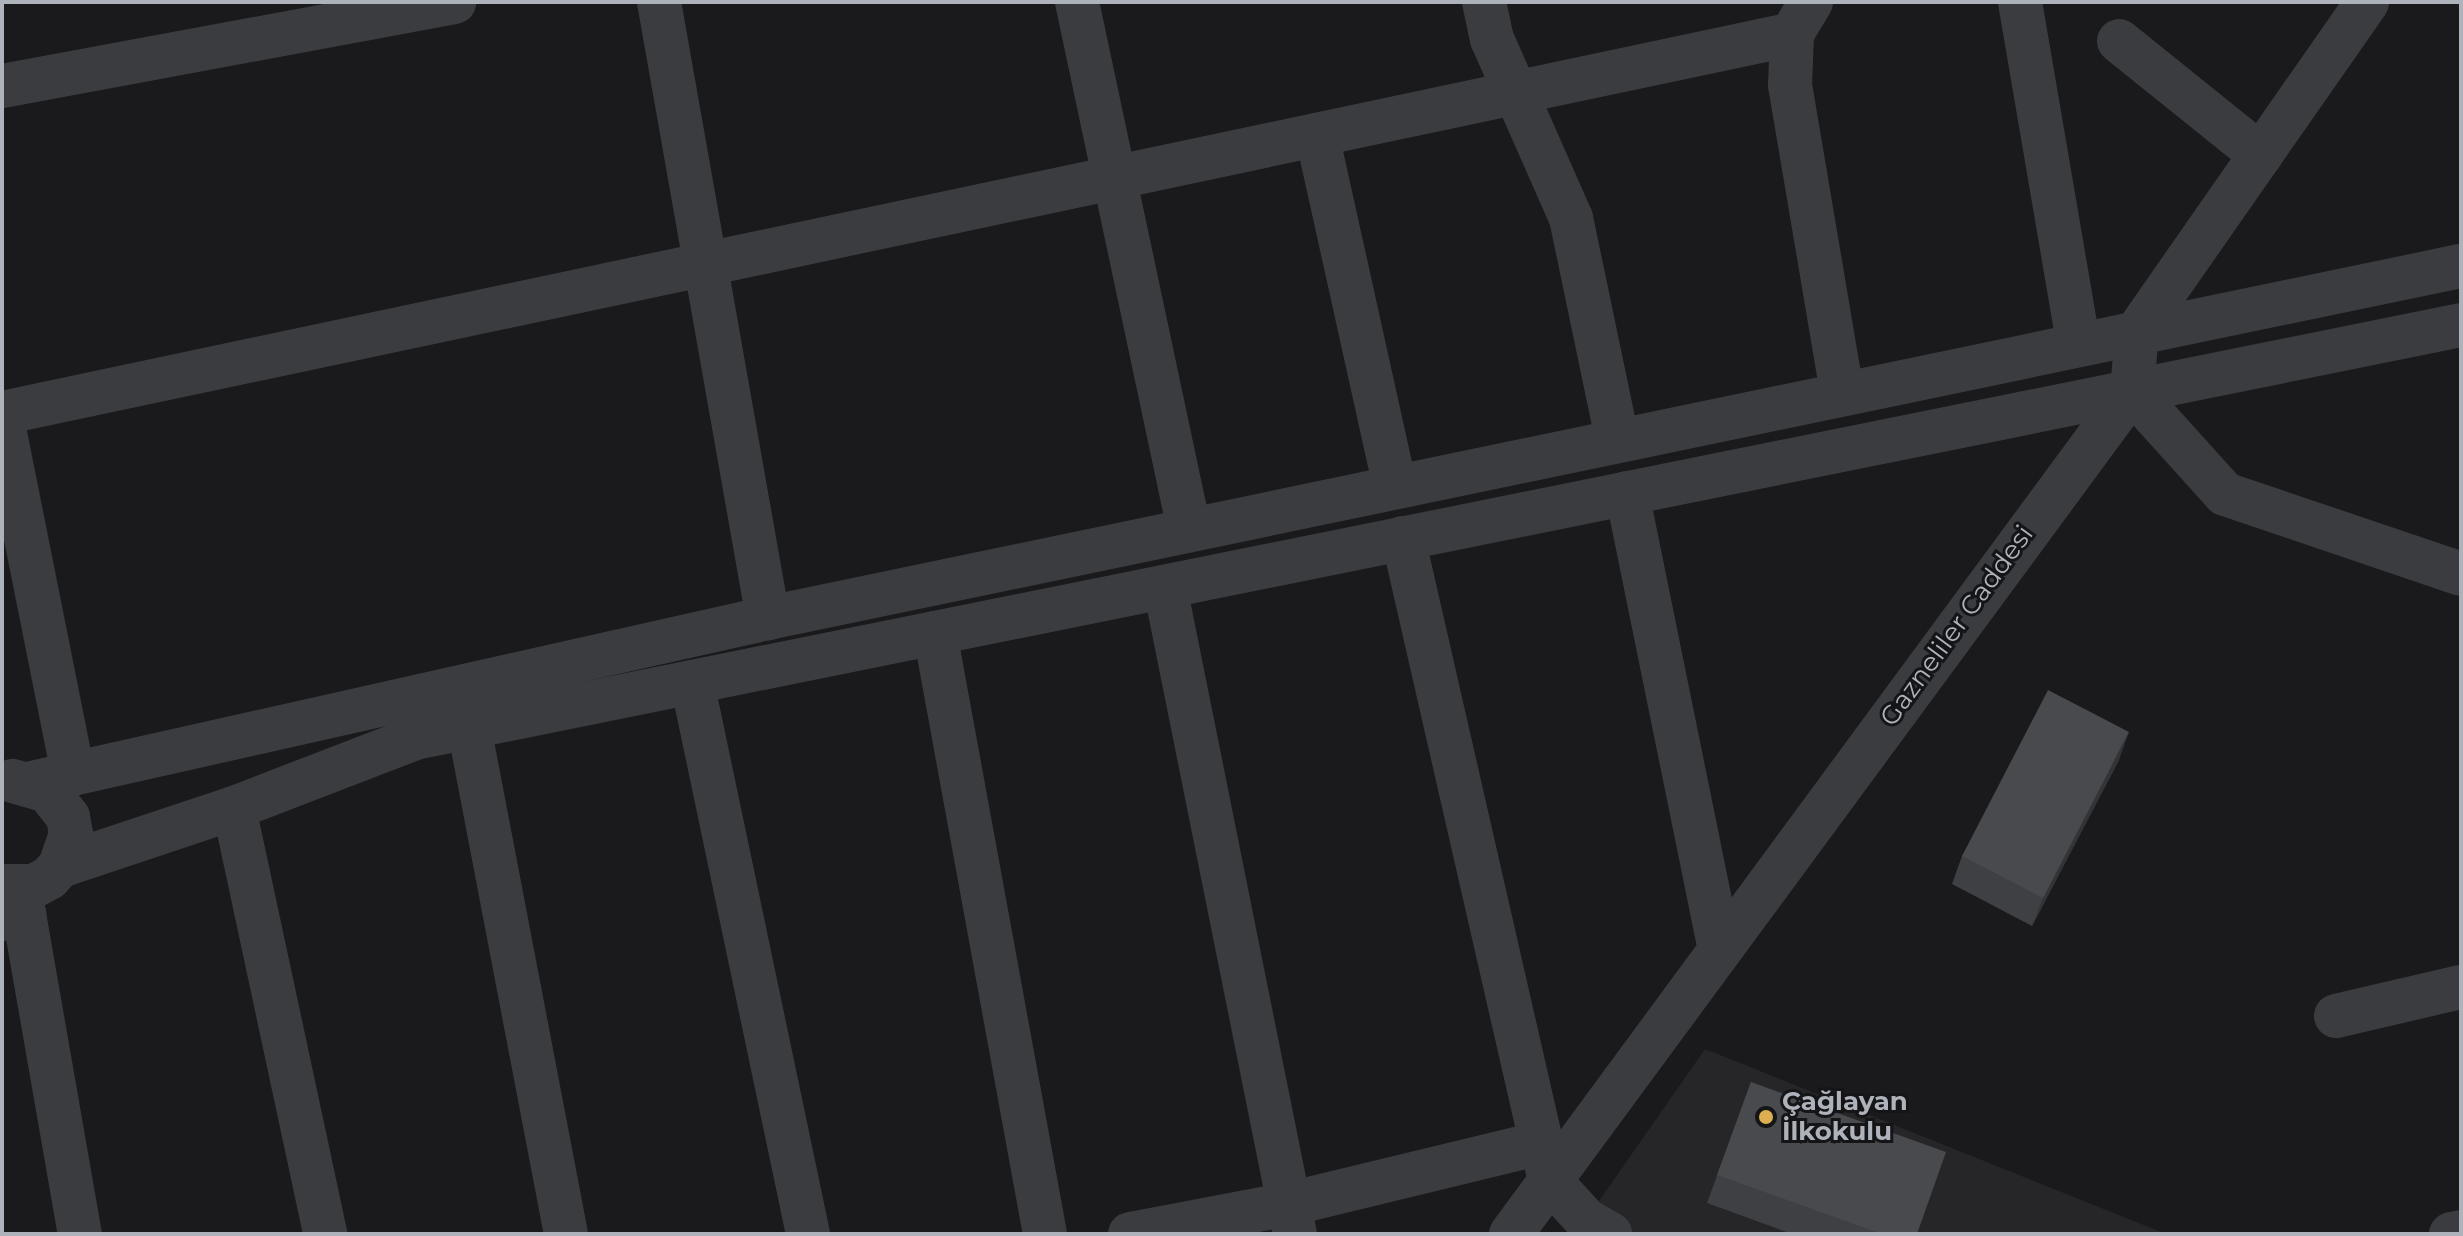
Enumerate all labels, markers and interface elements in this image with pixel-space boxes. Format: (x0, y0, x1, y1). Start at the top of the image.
street label: Gazneliler Caddesi (1874, 520, 2040, 732)
place label: Çağlayan İlkokulu (1782, 1086, 1908, 1148)
marker: Çağlayan İlkokulu (1757, 1108, 1775, 1126)

